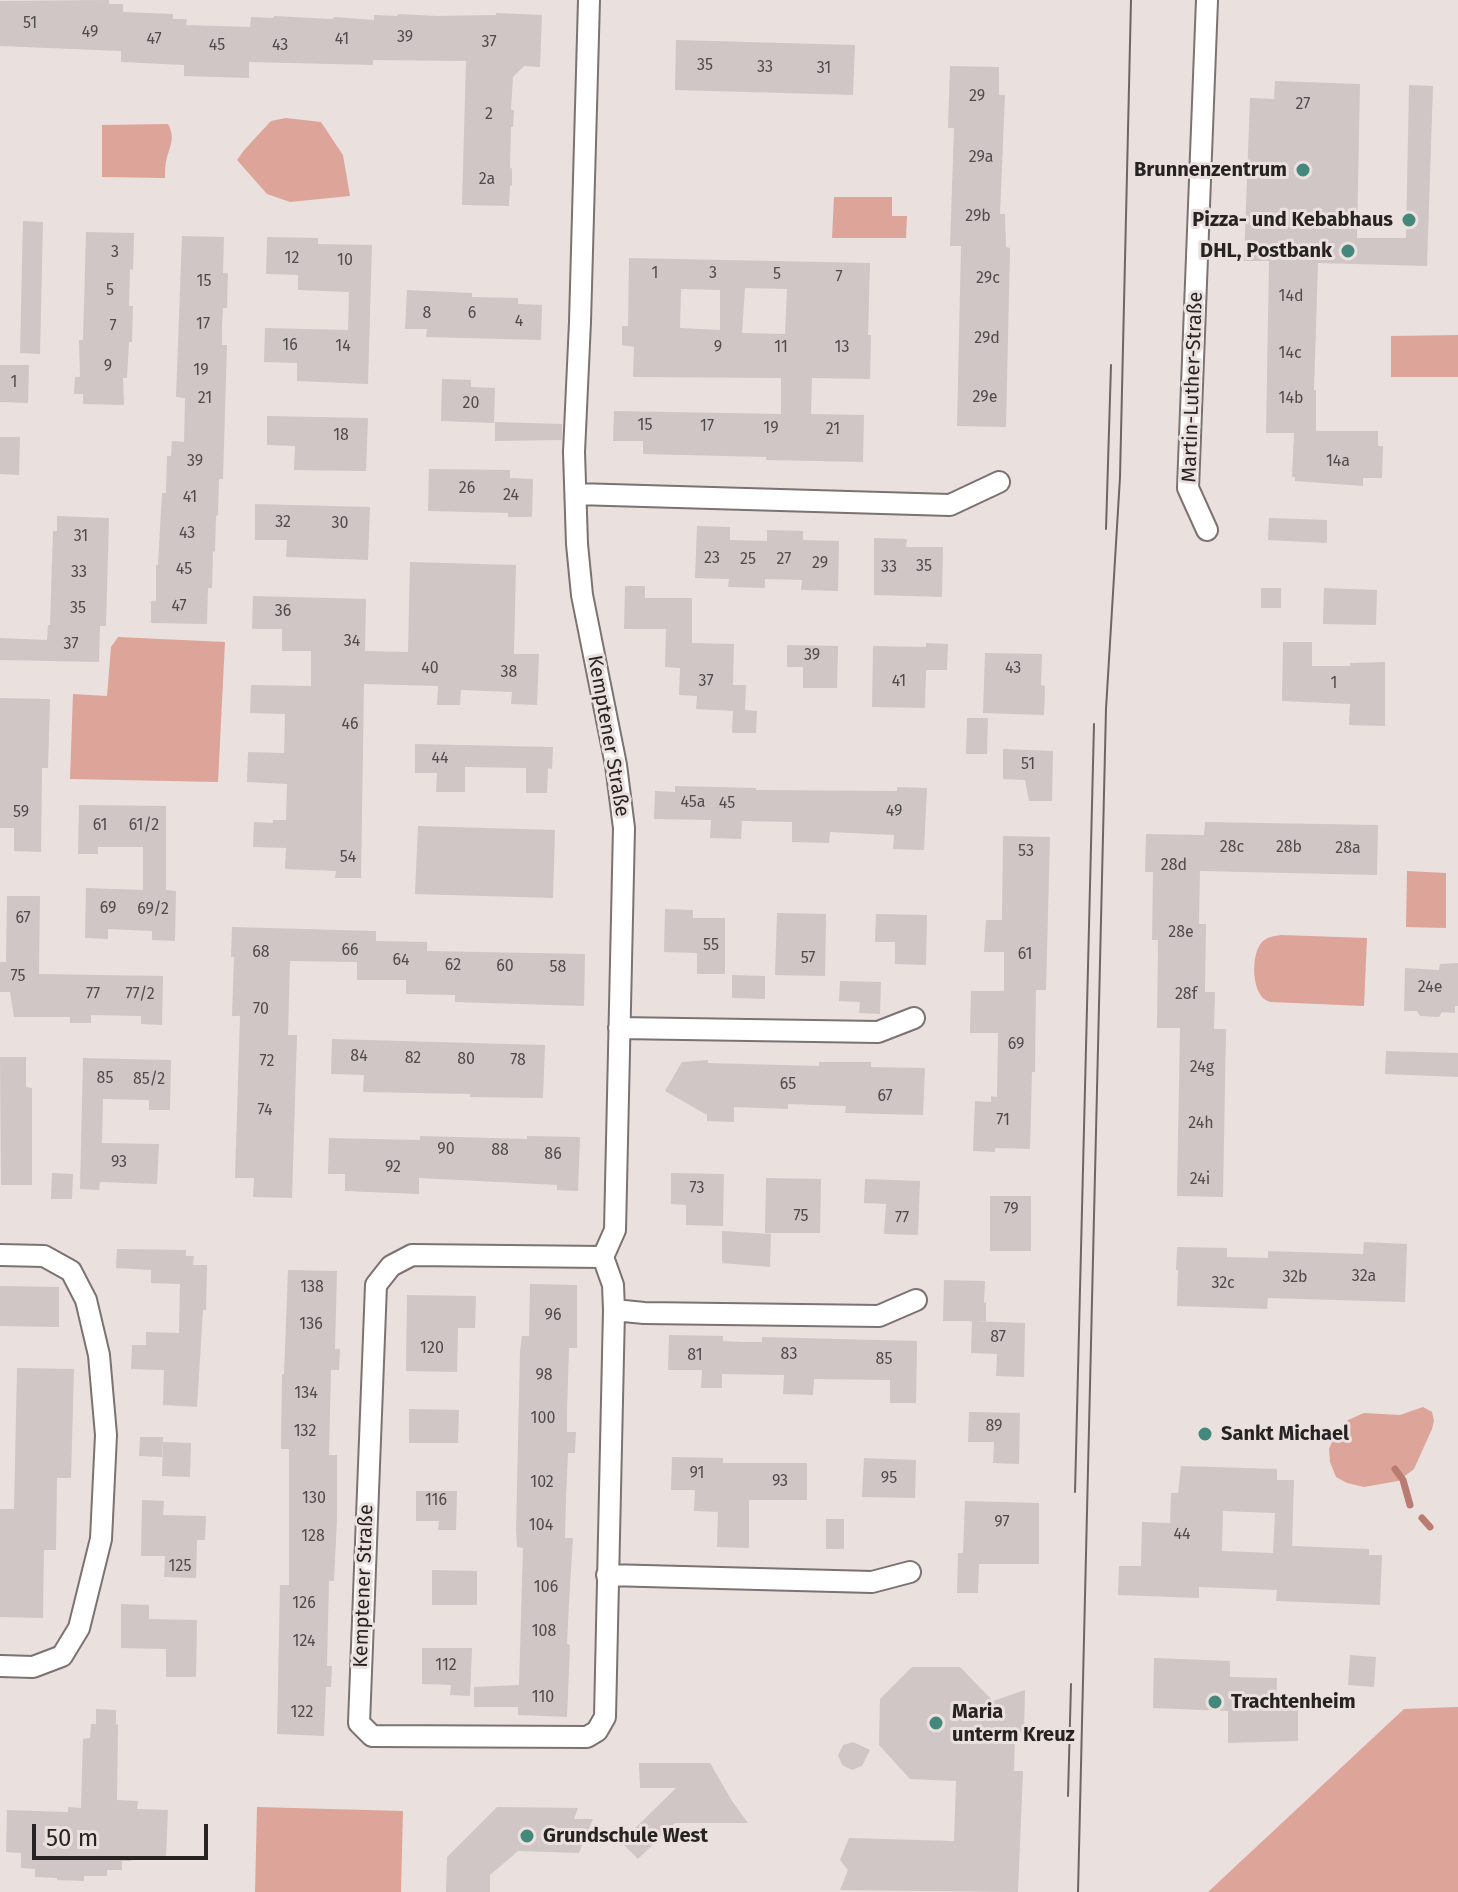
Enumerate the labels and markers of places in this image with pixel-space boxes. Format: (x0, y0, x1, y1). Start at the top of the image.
place label: Brunnenzentrum (1134, 158, 1287, 182)
marker: Brunnenzentrum (1294, 161, 1312, 179)
place label: Pizza- und Kebabhaus (1192, 208, 1393, 232)
marker: Pizza- und Kebabhaus (1400, 211, 1418, 229)
place label: DHL, Postbank (1200, 239, 1332, 263)
marker: DHL, Postbank (1339, 242, 1357, 260)
place label: Sankt Michael (1221, 1422, 1349, 1446)
marker: Sankt Michael (1196, 1425, 1214, 1443)
place label: Trachtenheim (1231, 1690, 1356, 1714)
marker: Trachtenheim (1206, 1693, 1224, 1711)
place label: Maria unterm Kreuz (952, 1700, 1075, 1747)
marker: Maria unterm Kreuz (927, 1714, 945, 1732)
place label: Grundschule West (543, 1824, 708, 1848)
marker: Grundschule West (518, 1827, 536, 1845)

